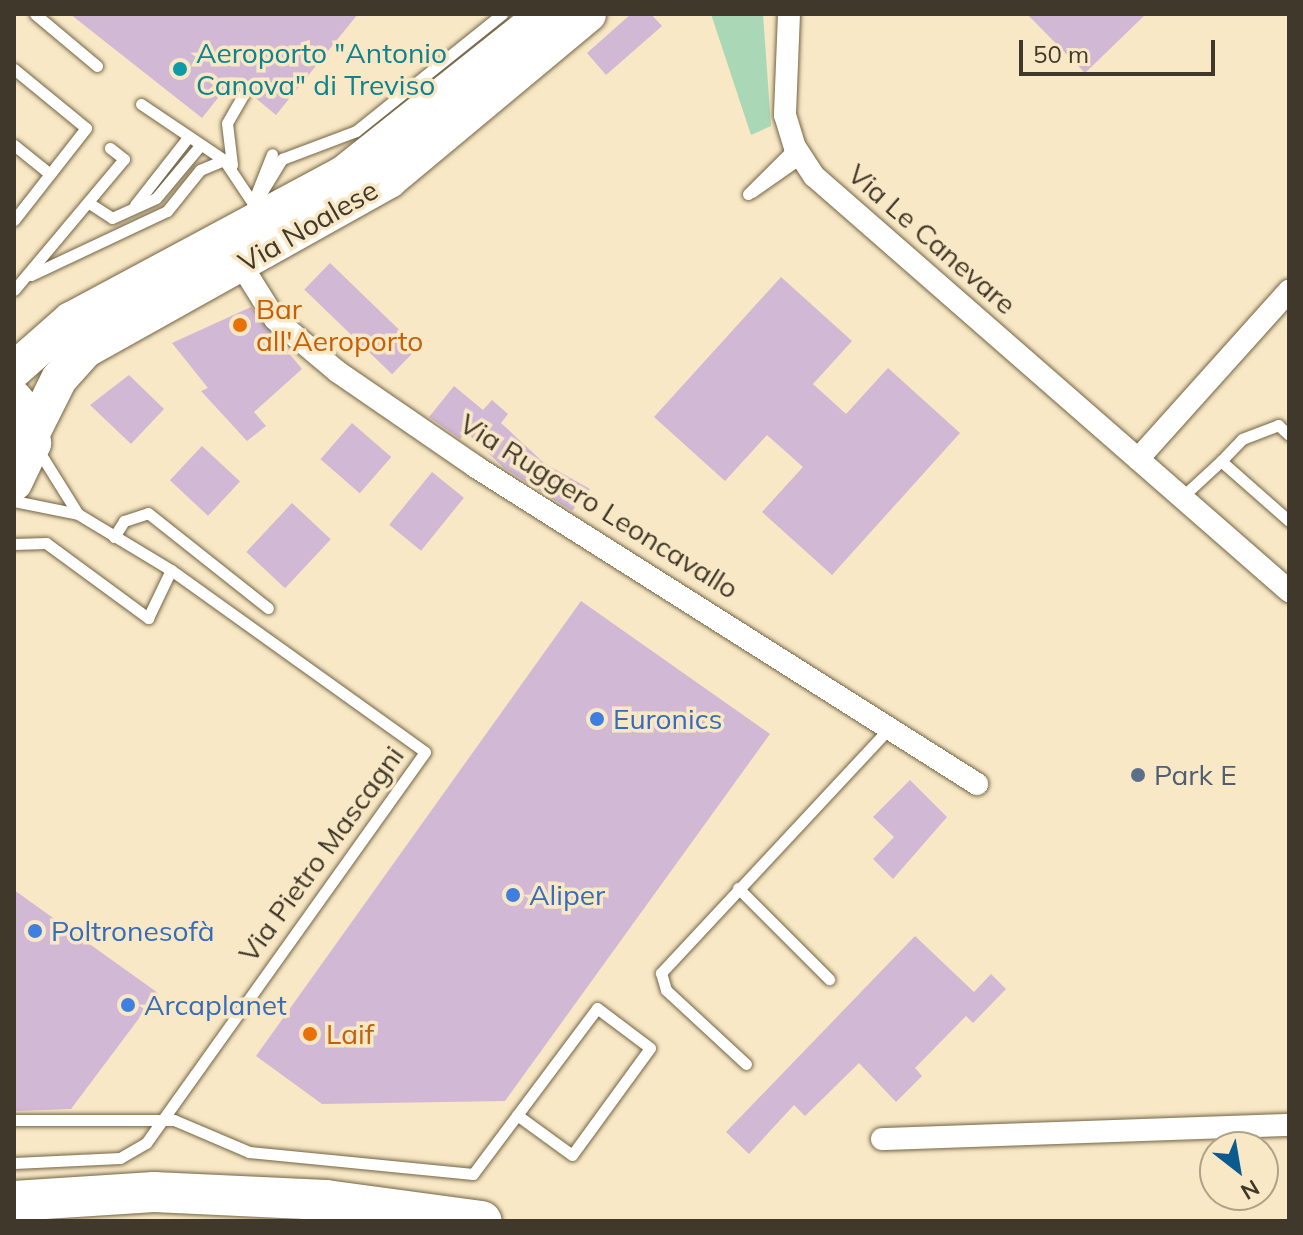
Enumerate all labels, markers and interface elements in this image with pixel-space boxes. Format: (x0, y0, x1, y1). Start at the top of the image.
scale bar (1023, 24, 1219, 74)
place label: Aeroporto "Antonio Canova" di Treviso (196, 36, 447, 102)
text: 50 m (1033, 39, 1089, 69)
marker: Aeroporto "Antonio Canova" di Treviso (171, 60, 189, 78)
street label: Via Le Canevare (841, 157, 1023, 321)
street label: Via Noalese (232, 173, 384, 279)
place label: Bar all'Aeroporto (256, 292, 423, 358)
marker: Bar all'Aeroporto (231, 316, 249, 334)
street label: Via Ruggero Leoncavallo (454, 406, 744, 606)
place label: Euronics (613, 702, 722, 736)
marker: Euronics (588, 710, 606, 728)
street label: Via Pietro Mascagni (231, 739, 411, 969)
place label: Park E (1154, 758, 1237, 792)
marker: Park E (1129, 766, 1147, 784)
place label: Aliper (529, 878, 605, 912)
marker: Aliper (504, 886, 522, 904)
place label: Poltronesofà (51, 914, 215, 948)
marker: Poltronesofà (26, 922, 44, 940)
place label: Arcaplanet (144, 988, 287, 1022)
marker: Arcaplanet (119, 996, 137, 1014)
place label: Laif (326, 1017, 374, 1051)
marker: Laif (301, 1025, 319, 1043)
north arrow (1199, 1131, 1279, 1211)
text: N (1236, 1174, 1265, 1206)

